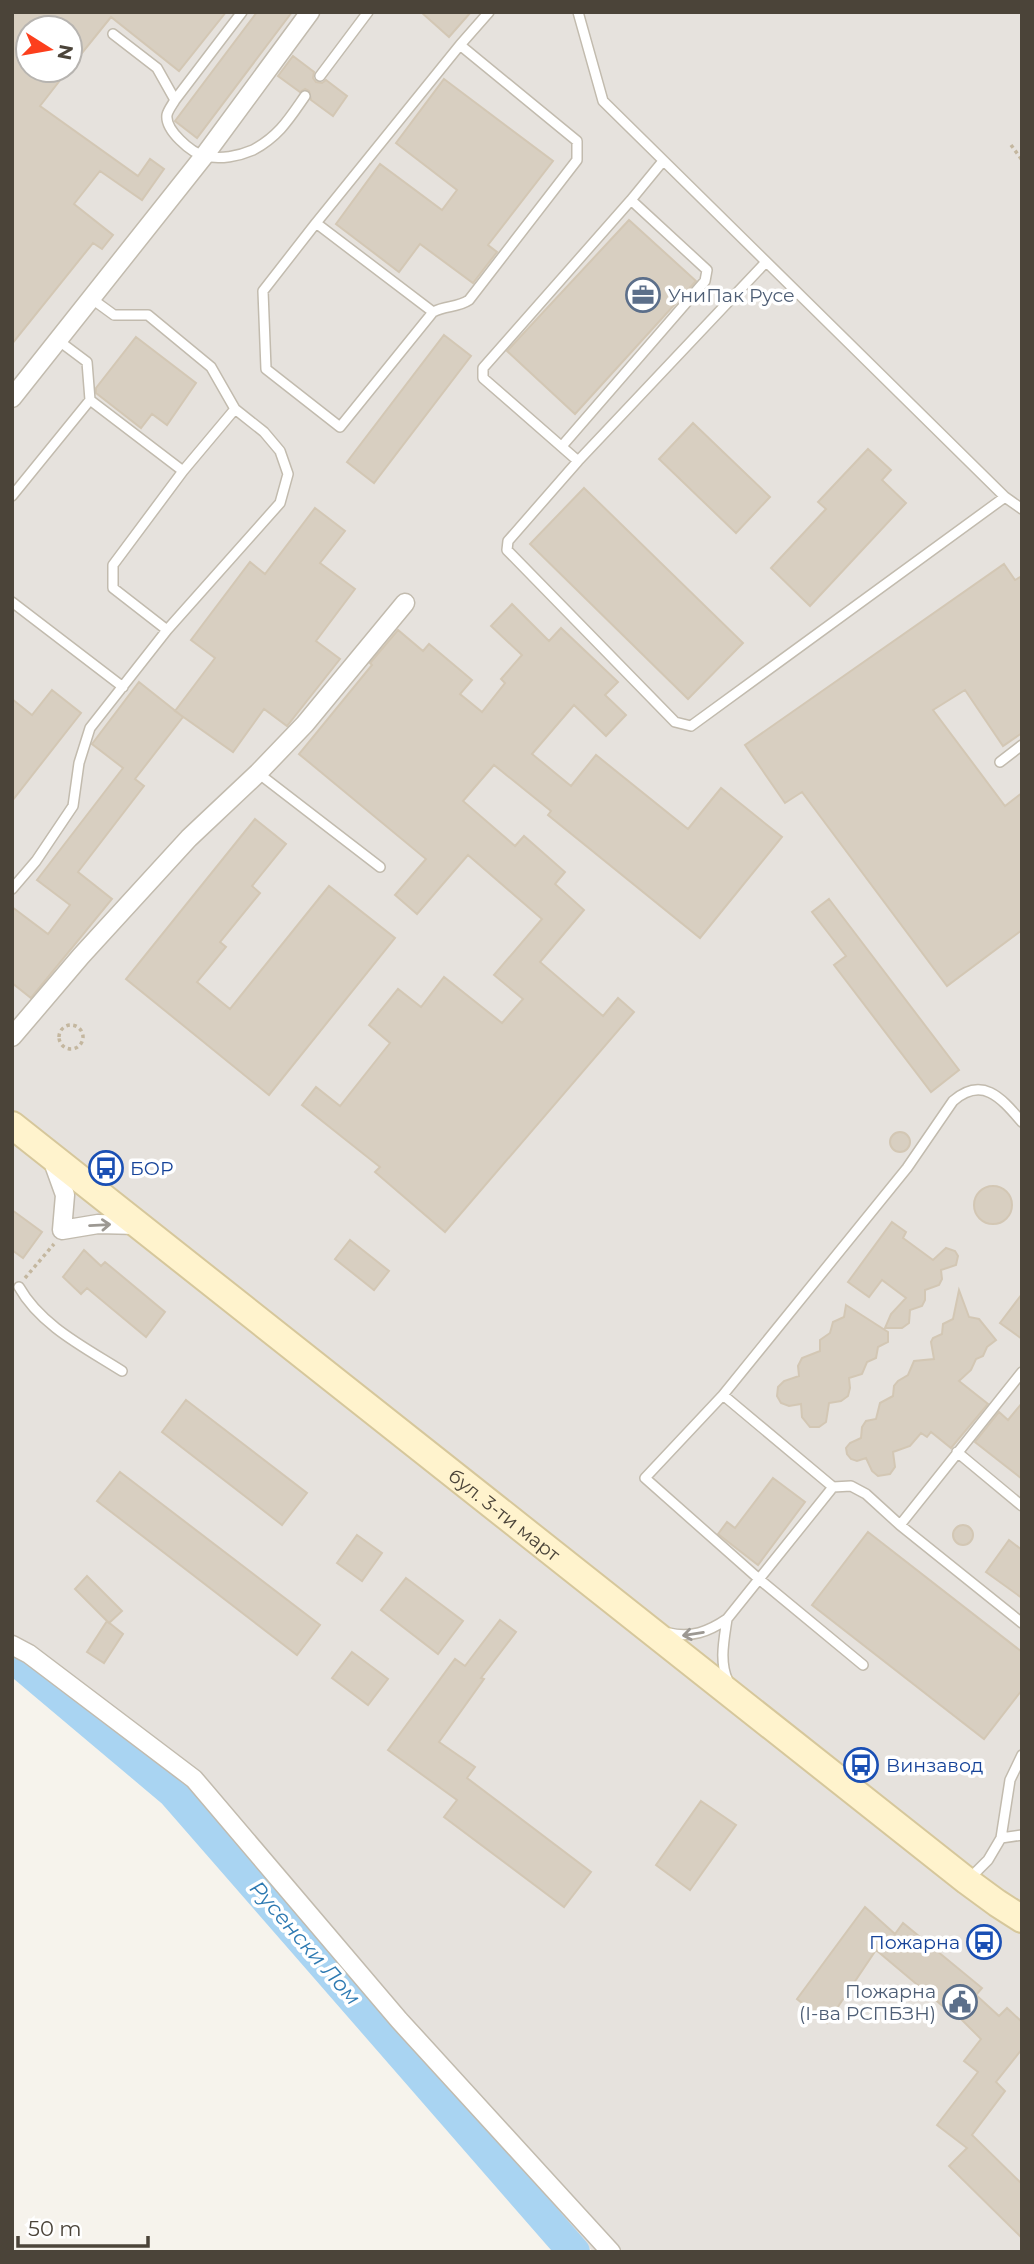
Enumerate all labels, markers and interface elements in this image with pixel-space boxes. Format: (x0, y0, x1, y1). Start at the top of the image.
north arrow (14, 14, 84, 84)
text: N (52, 42, 78, 62)
office icon: УниПак Русе (624, 276, 662, 314)
place label: УниПак Русе (668, 284, 795, 307)
bus stop icon: БОР (87, 1149, 125, 1187)
place label: БОР (130, 1157, 173, 1180)
one-way arrow (88, 1218, 111, 1231)
street label: бул. 3-ти март (444, 1464, 564, 1566)
one-way arrow (682, 1627, 705, 1640)
bus stop icon: Винзавод (842, 1746, 880, 1784)
place label: Винзавод (886, 1754, 983, 1777)
water label: Русенски Лом (245, 1876, 366, 2010)
bus stop icon: Пожарна (965, 1923, 1003, 1961)
place label: Пожарна (869, 1931, 960, 1954)
place label: Пожарна (I-ва РСПБЗН) (799, 1980, 936, 2025)
public building icon: Пожарна (I-ва РСПБЗН) (941, 1983, 979, 2021)
scale bar (18, 2204, 147, 2248)
text: 50 m (28, 2216, 82, 2241)

